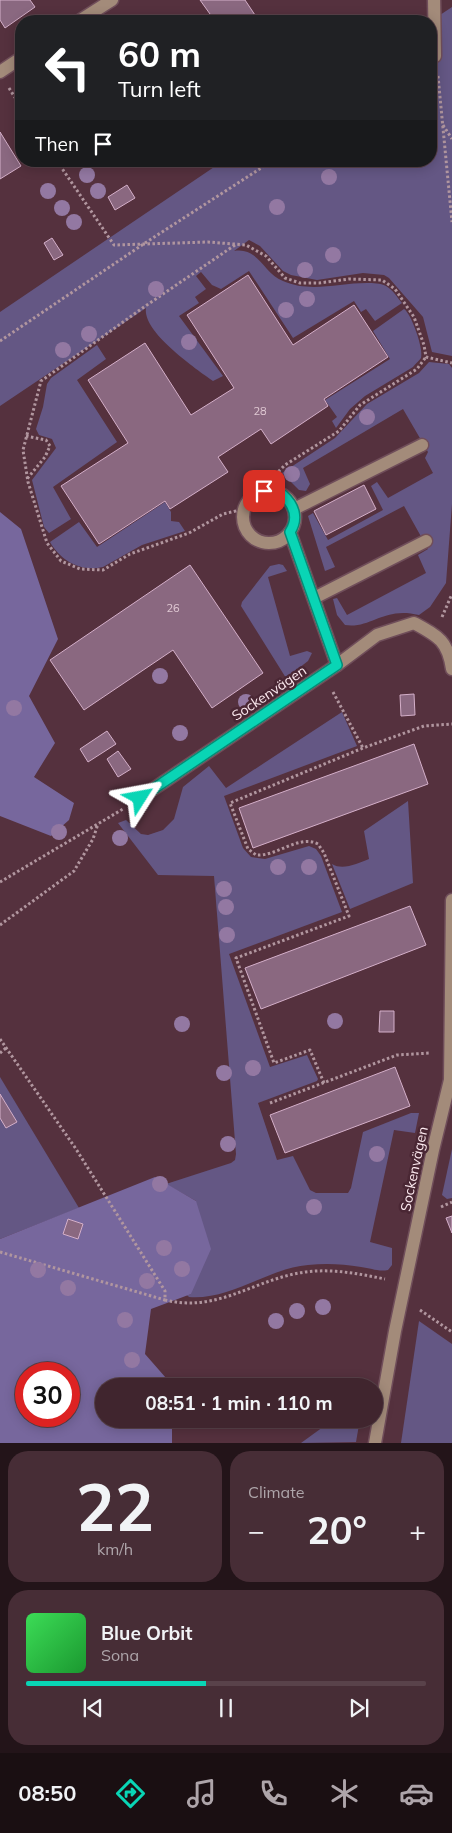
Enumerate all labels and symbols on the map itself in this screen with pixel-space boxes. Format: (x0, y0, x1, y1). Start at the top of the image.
house number: 28 (253, 404, 267, 418)
pin (243, 470, 285, 512)
house number: 26 (166, 601, 180, 615)
street label: Sockenvägen (228, 661, 310, 725)
position arrow (113, 771, 165, 823)
street label: Sockenvägen (396, 1125, 432, 1213)
speed limit sign: 30 (15, 1362, 80, 1427)

